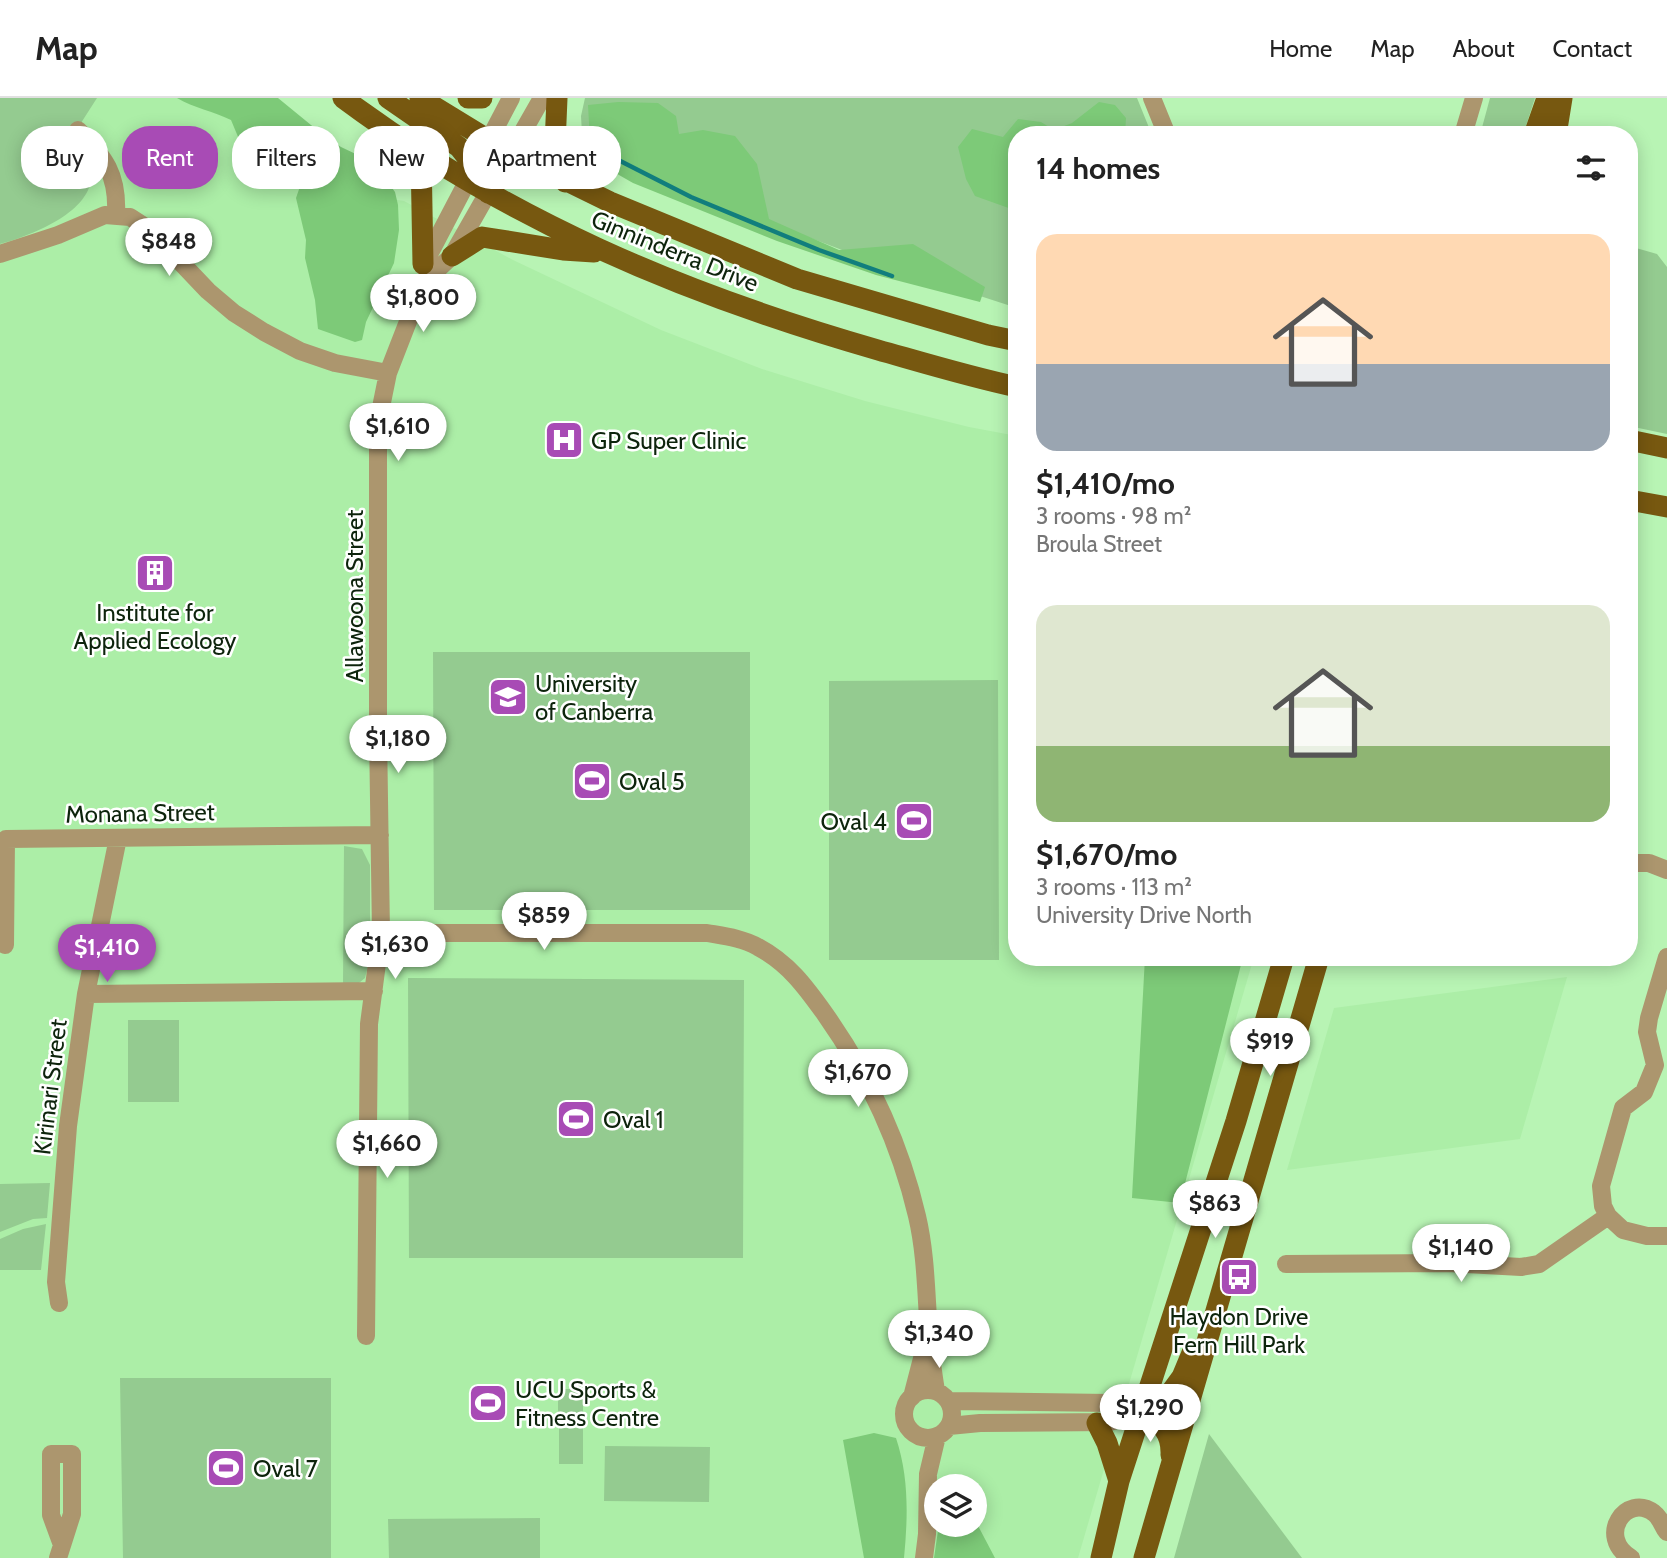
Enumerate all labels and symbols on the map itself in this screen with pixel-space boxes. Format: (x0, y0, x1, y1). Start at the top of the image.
street label: Ginninderra Drive (587, 204, 763, 298)
pin: $848 (128, 218, 210, 278)
pin: $1,800 (366, 274, 480, 334)
pin: $1,610 (341, 404, 455, 463)
hospital icon: GP Super Clinic (543, 419, 585, 461)
place label: GP Super Clinic (591, 426, 746, 455)
street label: Allawoona Street (340, 510, 369, 682)
building icon: Institute for Applied Ecology (134, 552, 176, 594)
place label: Institute for Applied Ecology (74, 598, 236, 655)
place label: University of Canberra (535, 669, 654, 726)
school or university icon: University of Canberra (487, 676, 529, 718)
pin: $1,180 (341, 716, 455, 775)
sports icon: Oval 5 (571, 760, 613, 802)
place label: Oval 5 (619, 767, 685, 796)
street label: Monana Street (65, 797, 215, 829)
sports icon: Oval 4 (893, 800, 935, 842)
place label: Oval 4 (820, 807, 887, 836)
pin: $859 (503, 892, 585, 952)
pin: $1,630 (338, 922, 452, 981)
pin: $1,410 (50, 924, 164, 984)
street label: Kirinari Street (27, 1017, 73, 1157)
pin: $919 (1229, 1018, 1311, 1078)
pin: $1,670 (801, 1049, 915, 1109)
sports icon: Oval 1 (555, 1098, 597, 1140)
place label: Oval 1 (603, 1105, 664, 1134)
pin: $1,660 (330, 1121, 444, 1180)
pin: $863 (1174, 1180, 1256, 1240)
pin: $1,140 (1404, 1224, 1518, 1284)
bus stop icon: Haydon Drive Fern Hill Park (1218, 1256, 1260, 1298)
place label: Haydon Drive Fern Hill Park (1170, 1302, 1308, 1359)
pin: $1,340 (882, 1310, 996, 1370)
place label: UCU Sports & Fitness Centre (515, 1375, 659, 1432)
sports icon: UCU Sports & Fitness Centre (467, 1382, 509, 1424)
pin: $1,290 (1093, 1384, 1207, 1444)
sports icon: Oval 7 (205, 1447, 247, 1489)
place label: Oval 7 (253, 1454, 318, 1483)

